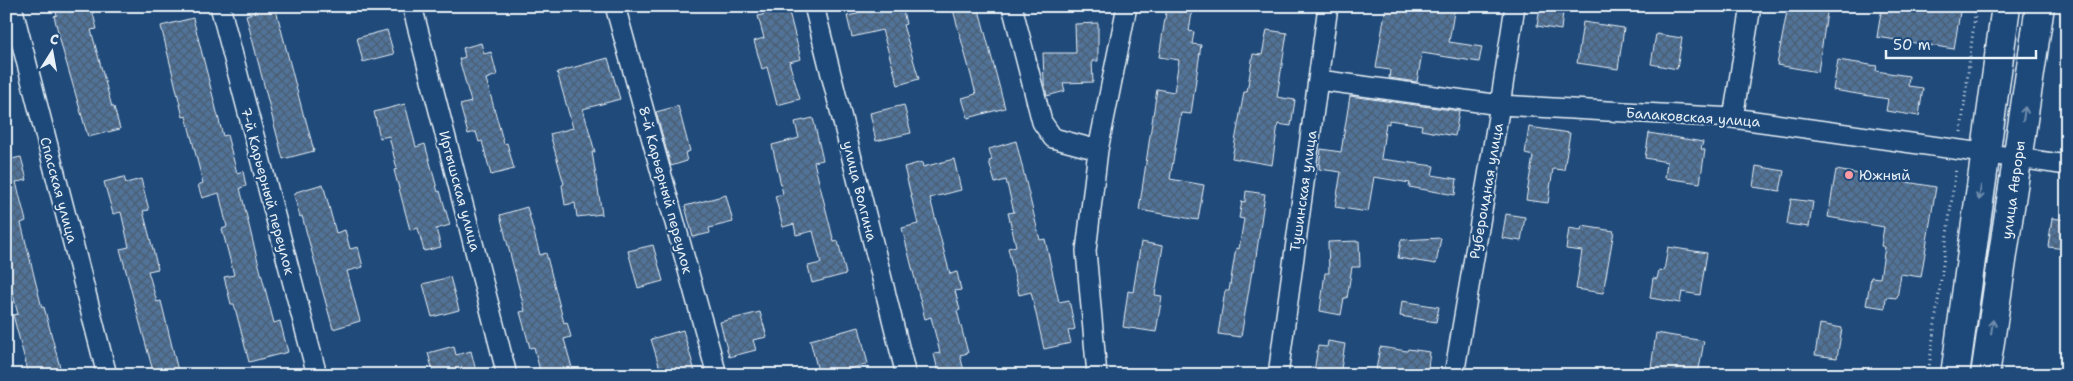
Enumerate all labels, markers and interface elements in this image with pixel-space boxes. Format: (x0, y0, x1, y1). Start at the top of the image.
north arrow (28, 28, 78, 78)
scale bar (1886, 28, 2036, 60)
text: С (49, 30, 60, 49)
text: 50 m (1893, 35, 1931, 55)
street label: Балаковская улица (1625, 103, 1761, 131)
street label: 8-й Карьерный переулок (635, 104, 697, 276)
street label: 7-й Карьерный переулок (237, 105, 299, 277)
one-way arrow (2019, 106, 2029, 122)
street label: Рубероидная улица (1465, 121, 1507, 261)
street label: Иртышская улица (435, 129, 485, 254)
street label: Тушинская улица (1286, 129, 1320, 253)
street label: Спасская улица (36, 135, 82, 245)
street label: улица Волгина (839, 139, 881, 243)
street label: улица Авроры (1997, 140, 2029, 240)
place label: Южный (1859, 166, 1910, 184)
marker: Южный (1843, 169, 1855, 181)
one-way arrow (1975, 185, 1985, 201)
one-way arrow (1988, 319, 1998, 335)

